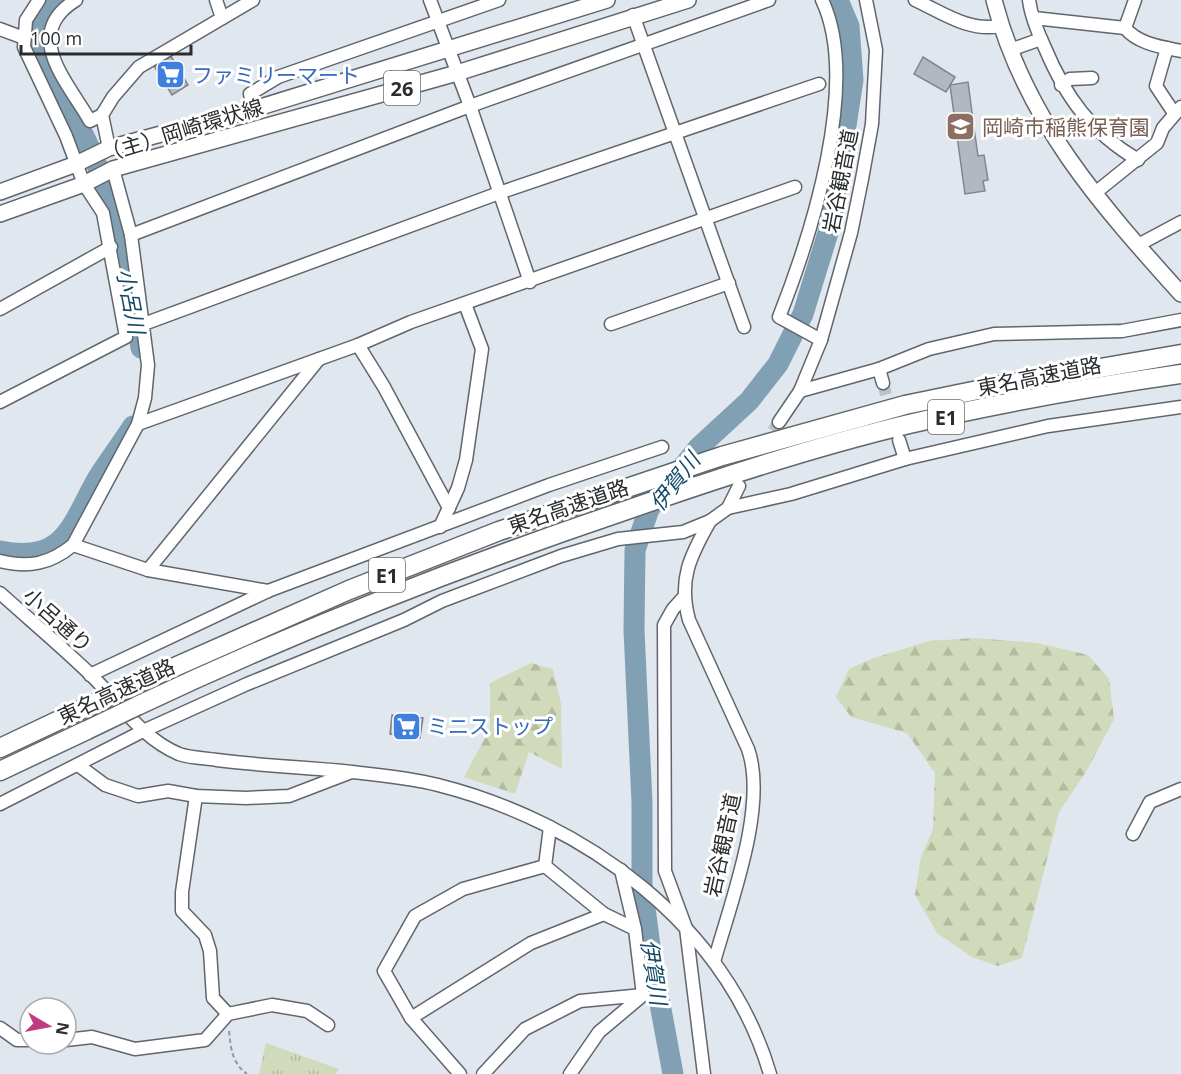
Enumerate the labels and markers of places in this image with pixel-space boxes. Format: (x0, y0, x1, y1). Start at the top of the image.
supermarket icon: ファミリーマート (155, 59, 187, 91)
place label: ファミリーマート (192, 61, 360, 89)
school or university icon: 岡崎市稲熊保育園 (945, 111, 977, 143)
place label: 岡崎市稲熊保育園 (982, 113, 1150, 141)
supermarket icon: ミニストップ (390, 710, 422, 742)
place label: ミニストップ (427, 712, 553, 740)

